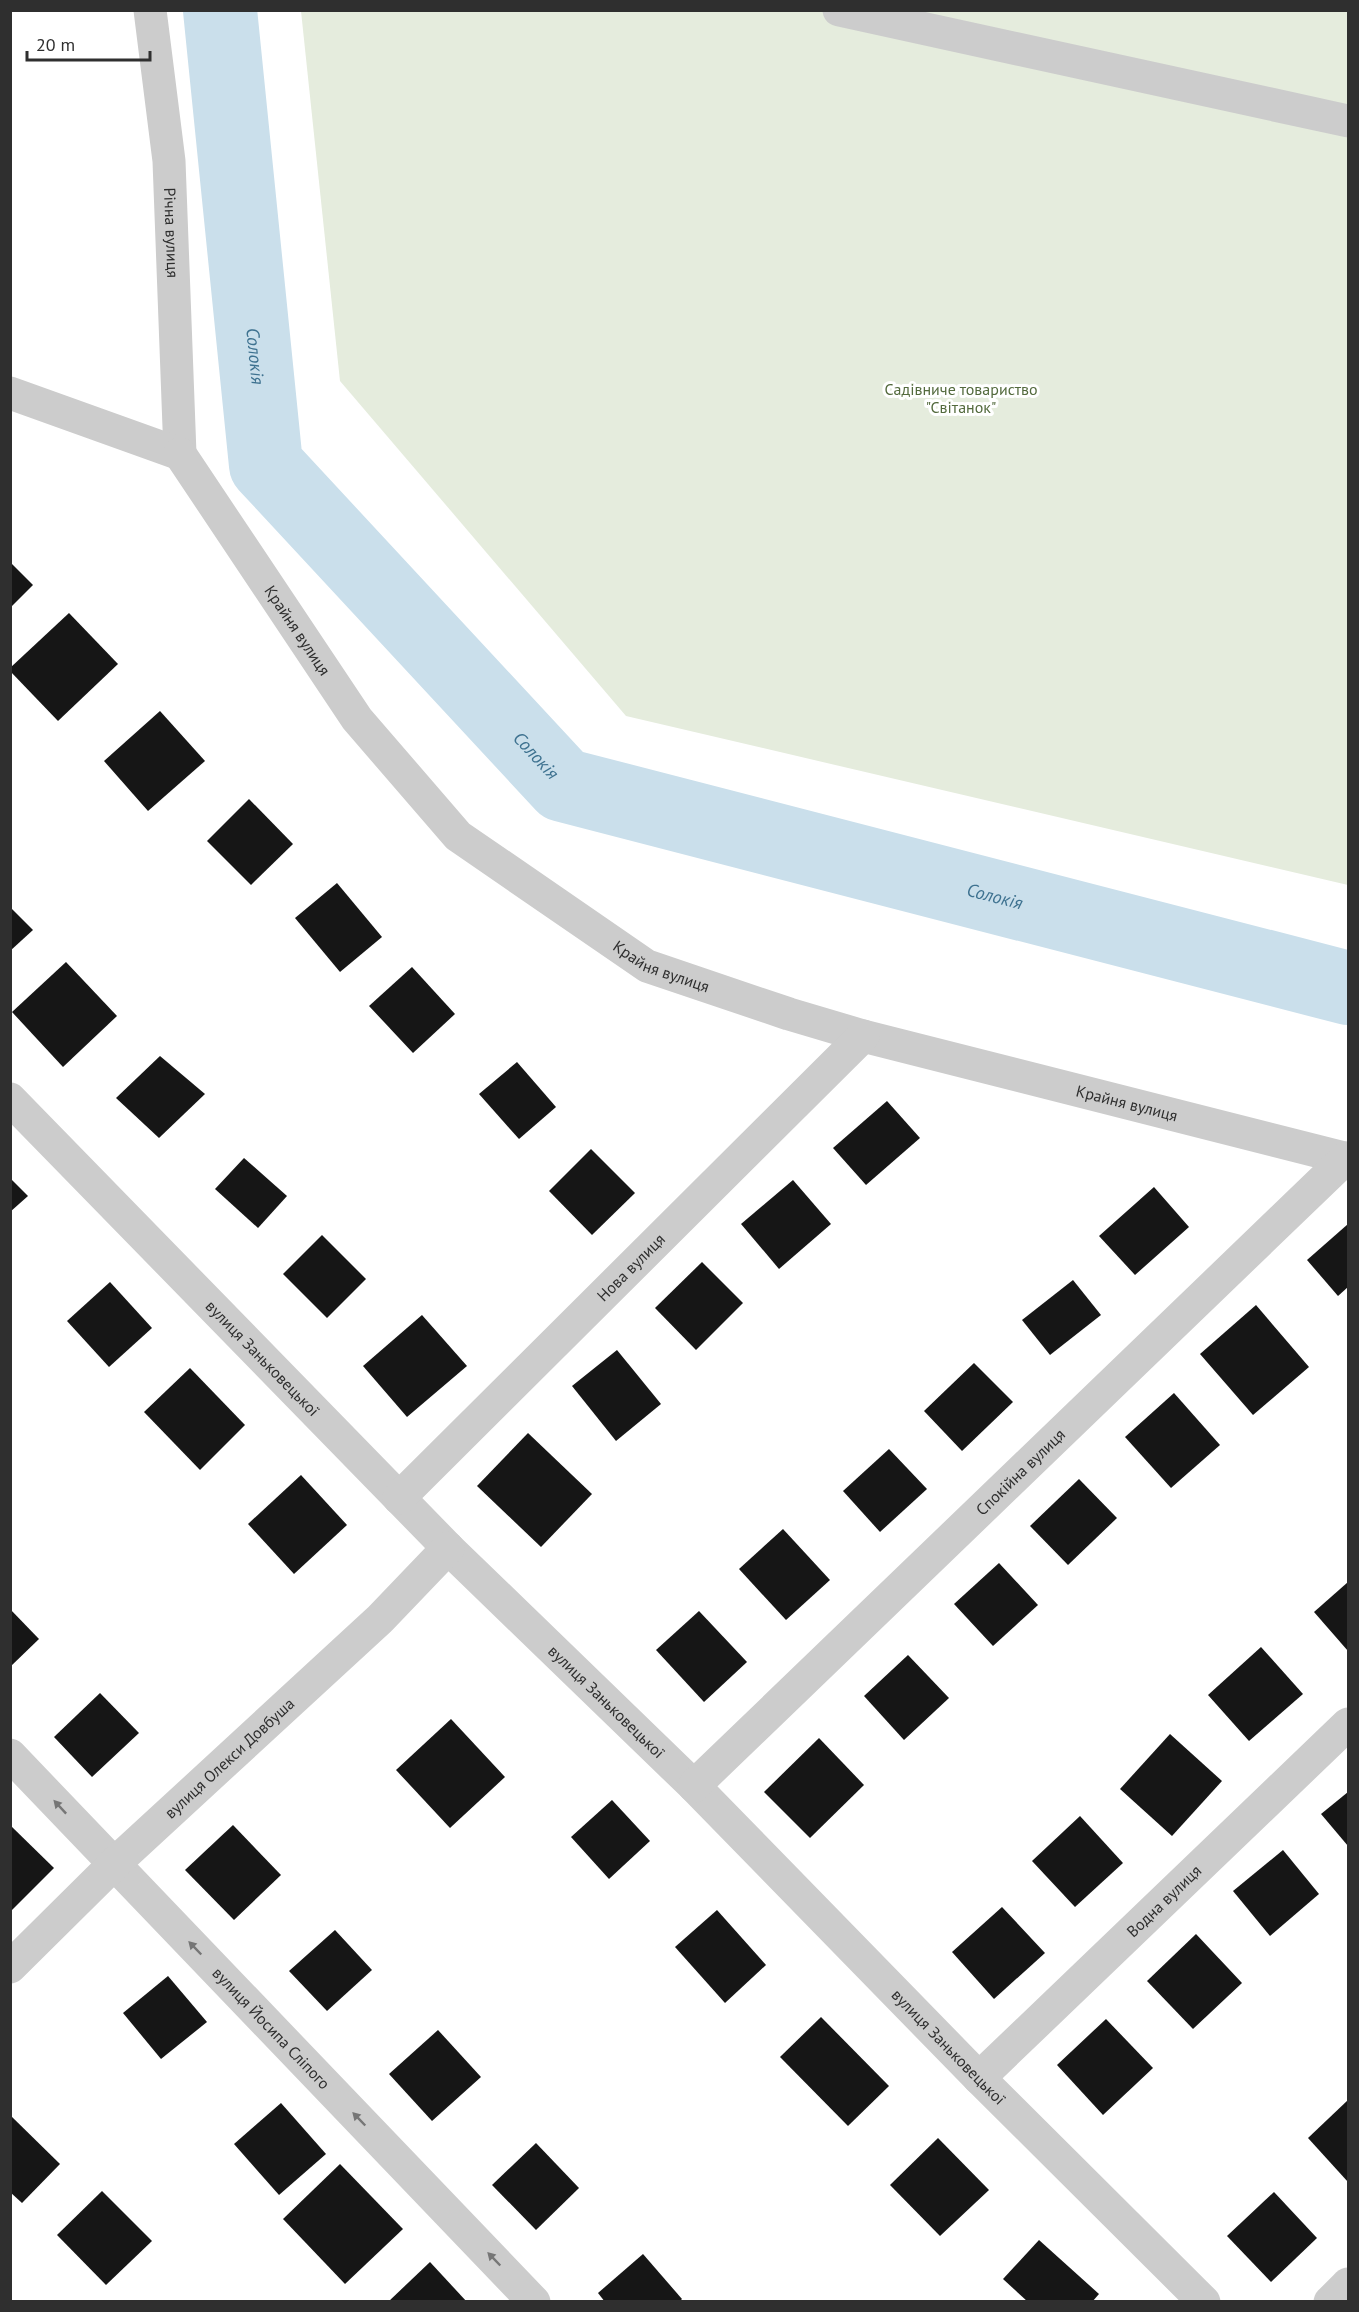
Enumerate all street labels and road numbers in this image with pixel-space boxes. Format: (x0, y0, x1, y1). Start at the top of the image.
street label: Річна вулиця (160, 187, 183, 278)
street label: Крайня вулиця (261, 581, 335, 679)
street label: Крайня вулиця (609, 936, 712, 996)
street label: Крайня вулиця (1074, 1080, 1180, 1125)
street label: Нова вулиця (592, 1229, 669, 1305)
street label: вулиця Заньковецької (202, 1296, 324, 1420)
street label: Спокійна вулиця (971, 1424, 1069, 1519)
street label: вулиця Заньковецької (544, 1641, 669, 1762)
street label: вулиця Олекси Довбуша (160, 1693, 298, 1823)
street label: Водна вулиця (1122, 1860, 1205, 1941)
street label: вулиця Йосипа Сліпого (208, 1963, 335, 2093)
street label: вулиця Заньковецької (888, 1985, 1010, 2109)

